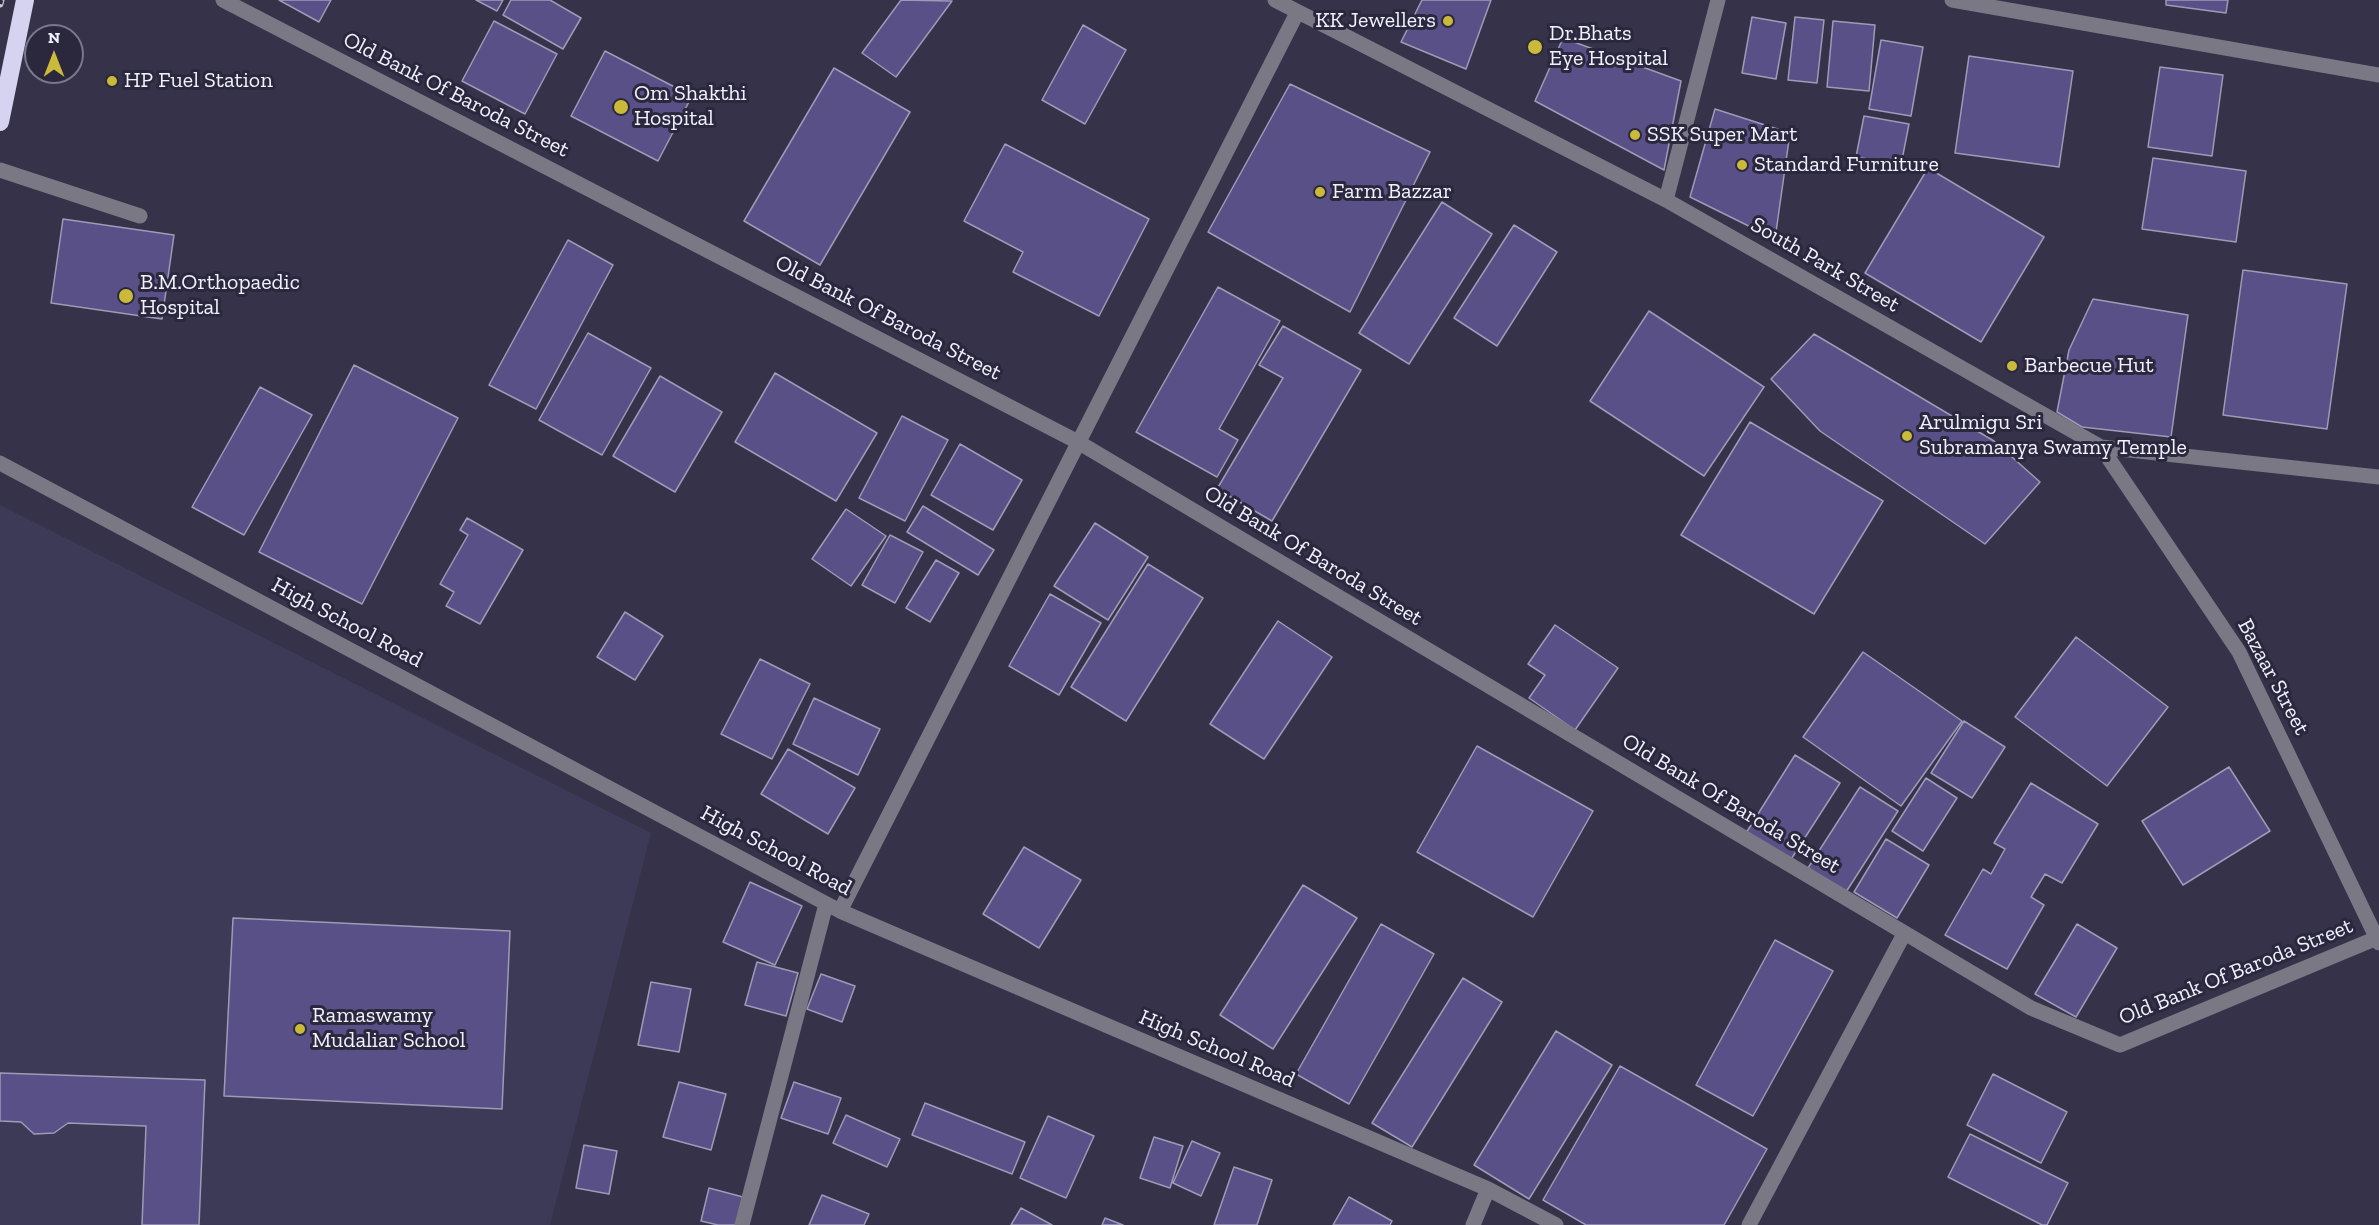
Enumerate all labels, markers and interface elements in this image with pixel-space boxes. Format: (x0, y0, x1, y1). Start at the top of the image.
place label: KK Jewellers (1315, 8, 1436, 34)
marker: KK Jewellers (1441, 14, 1455, 28)
place label: Dr.Bhats Eye Hospital (1549, 21, 1668, 72)
north arrow (24, 24, 84, 84)
street label: Old Bank Of Baroda Street (339, 27, 573, 163)
text: N (48, 28, 60, 47)
marker: Dr.Bhats Eye Hospital (1526, 38, 1544, 56)
place label: HP Fuel Station (124, 68, 273, 94)
marker: HP Fuel Station (105, 74, 119, 88)
place label: Om Shakthi Hospital (634, 81, 747, 132)
marker: Om Shakthi Hospital (612, 98, 630, 116)
place label: SSK Super Mart (1647, 122, 1798, 148)
marker: SSK Super Mart (1628, 128, 1642, 142)
place label: Standard Furniture (1754, 152, 1939, 178)
marker: Standard Furniture (1735, 158, 1749, 172)
place label: Farm Bazzar (1332, 179, 1452, 205)
marker: Farm Bazzar (1313, 185, 1327, 199)
street label: South Park Street (1746, 212, 1904, 318)
street label: Old Bank Of Baroda Street (771, 250, 1005, 386)
place label: B.M.Orthopaedic Hospital (140, 270, 300, 322)
marker: B.M.Orthopaedic Hospital (117, 287, 135, 305)
place label: Barbecue Hut (2024, 353, 2154, 379)
marker: Barbecue Hut (2005, 359, 2019, 373)
place label: Arulmigu Sri Subramanya Swamy Temple (1919, 410, 2187, 462)
marker: Arulmigu Sri Subramanya Swamy Temple (1900, 429, 1914, 443)
street label: Old Bank Of Baroda Street (1199, 480, 1427, 632)
street label: High School Road (267, 572, 427, 674)
street label: Bazaar Street (2231, 614, 2315, 740)
street label: Old Bank Of Baroda Street (1617, 728, 1845, 880)
street label: High School Road (696, 800, 856, 902)
street label: Old Bank Of Baroda Street (2115, 913, 2357, 1031)
place label: Ramaswamy Mudaliar School (312, 1003, 466, 1054)
street label: High School Road (1135, 1004, 1299, 1094)
marker: Ramaswamy Mudaliar School (293, 1022, 307, 1036)

